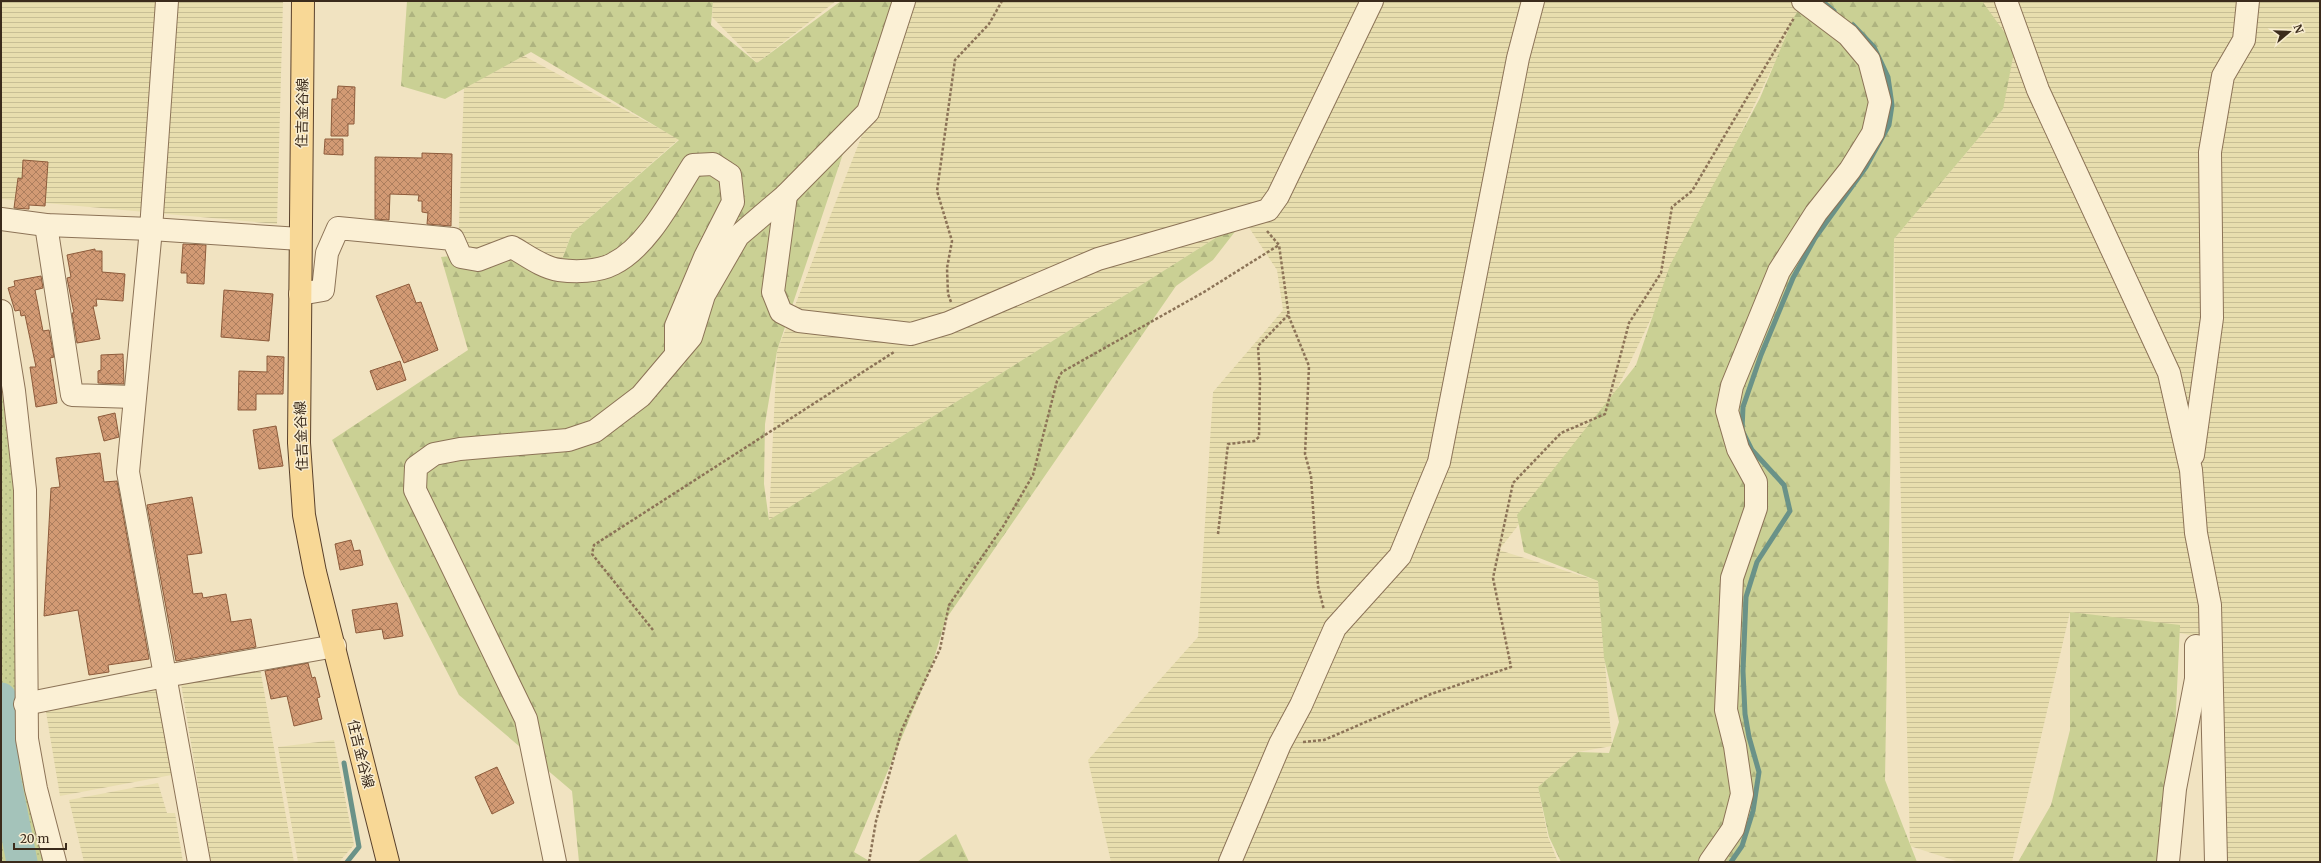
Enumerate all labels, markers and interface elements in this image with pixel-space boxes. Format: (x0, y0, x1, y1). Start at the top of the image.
north arrow (2269, 12, 2309, 52)
text: N (2290, 22, 2307, 35)
street label: 住吉金谷線 (292, 78, 312, 148)
street label: 住吉金谷線 (291, 401, 311, 471)
street label: 住吉金谷線 (344, 718, 378, 790)
scale bar (14, 825, 66, 851)
text: 20 m (20, 831, 49, 846)

